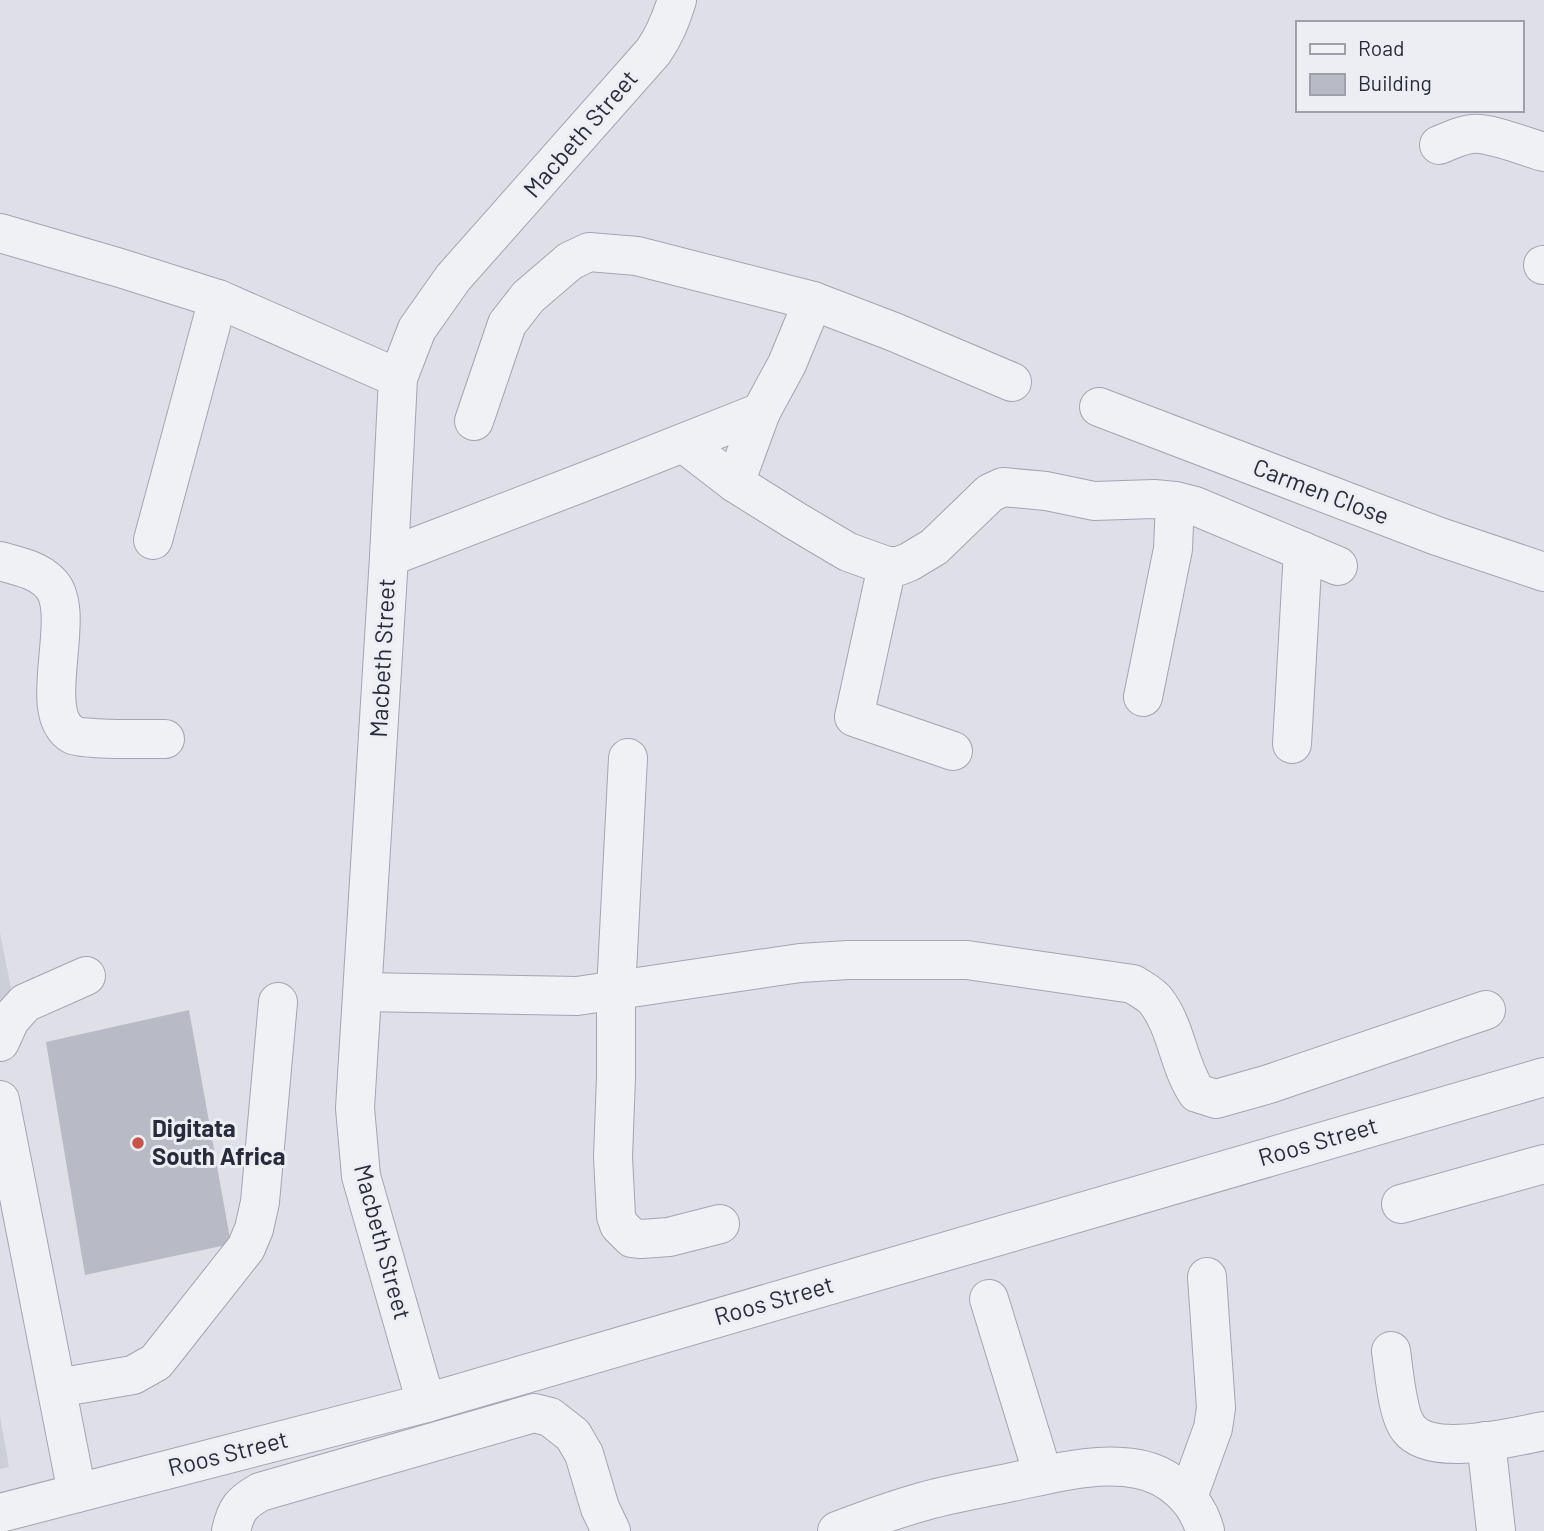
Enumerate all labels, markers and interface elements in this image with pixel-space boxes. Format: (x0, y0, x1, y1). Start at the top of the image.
legend (1296, 21, 1523, 112)
text: Road (1358, 35, 1404, 60)
street label: Macbeth Street (517, 63, 643, 203)
text: Building (1358, 70, 1432, 95)
street label: Carmen Close (1250, 451, 1394, 530)
street label: Macbeth Street (363, 578, 400, 738)
street label: Roos Street (1255, 1110, 1381, 1171)
place label: Digitata South Africa (152, 1113, 285, 1170)
marker: Digitata South Africa (130, 1135, 146, 1151)
street label: Macbeth Street (349, 1161, 418, 1322)
street label: Roos Street (711, 1269, 837, 1330)
street label: Roos Street (165, 1424, 291, 1481)

